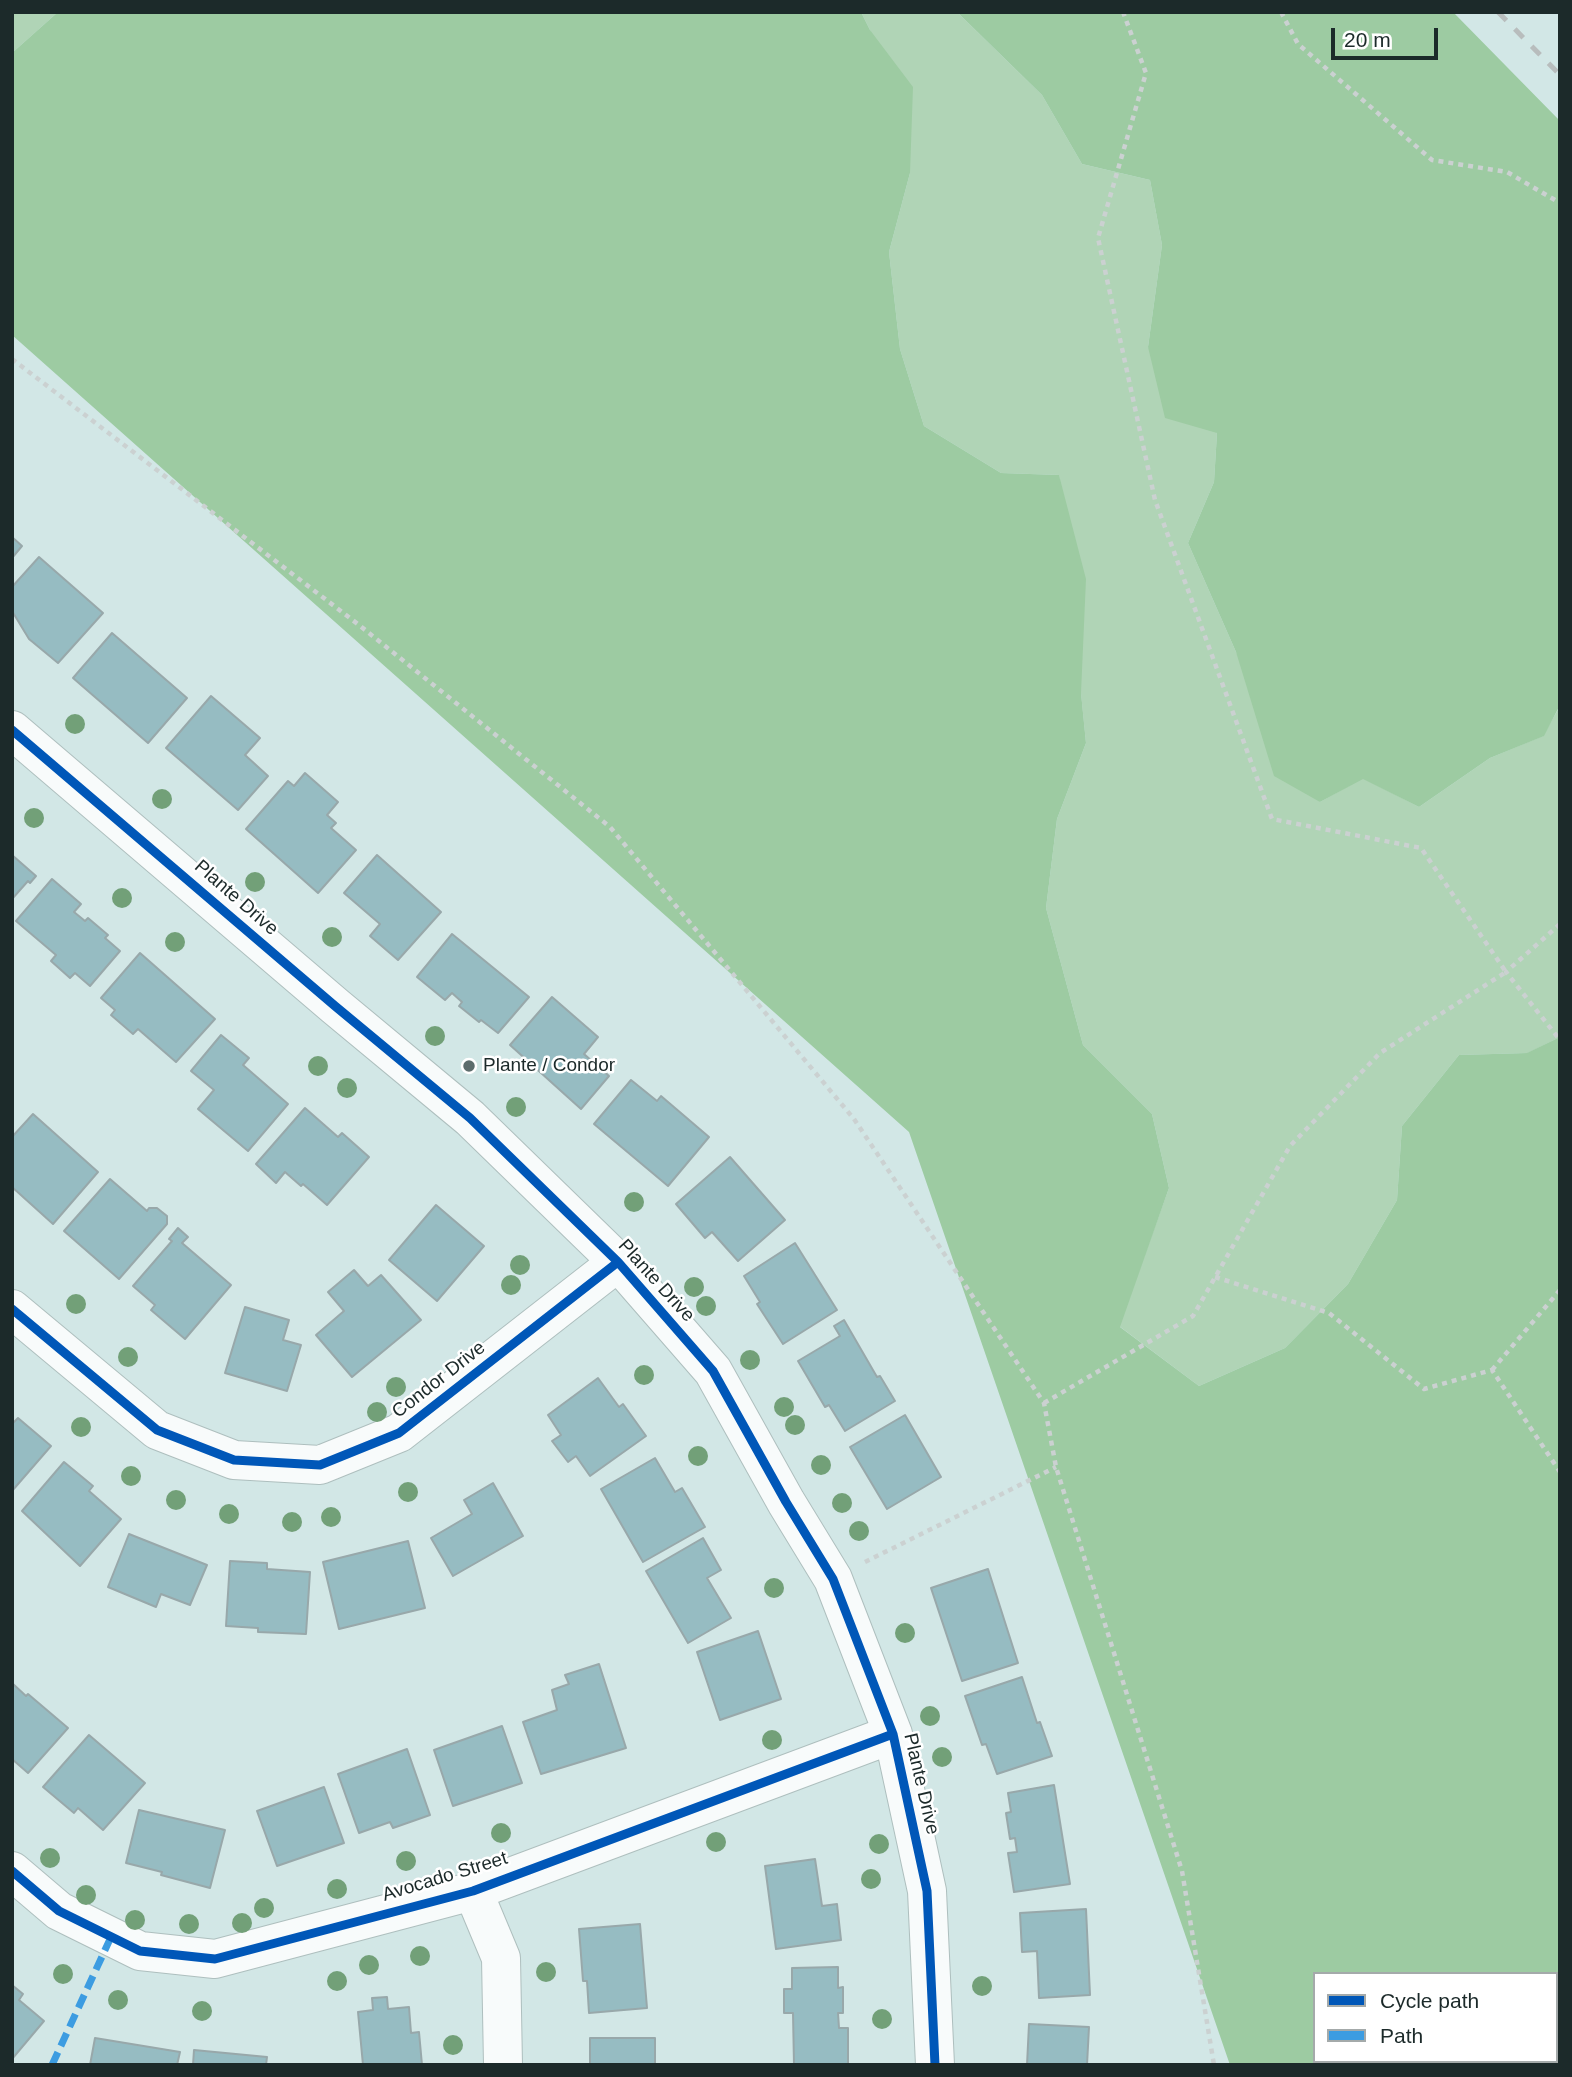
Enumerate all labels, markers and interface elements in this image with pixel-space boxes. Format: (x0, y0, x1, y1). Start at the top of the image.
scale bar (1334, 14, 1441, 58)
text: 20 m (1344, 28, 1391, 51)
street label: Plante Drive (189, 855, 283, 941)
place label: Plante / Condor (483, 1055, 615, 1077)
marker: Plante / Condor (461, 1058, 477, 1074)
street label: Plante Drive (613, 1235, 699, 1327)
street label: Condor Drive (388, 1337, 490, 1423)
street label: Plante Drive (898, 1731, 944, 1837)
street label: Avocado Street (380, 1847, 510, 1907)
legend (1313, 1972, 1558, 2063)
text: Cycle path (1380, 1989, 1479, 2012)
text: Path (1380, 2024, 1423, 2047)

